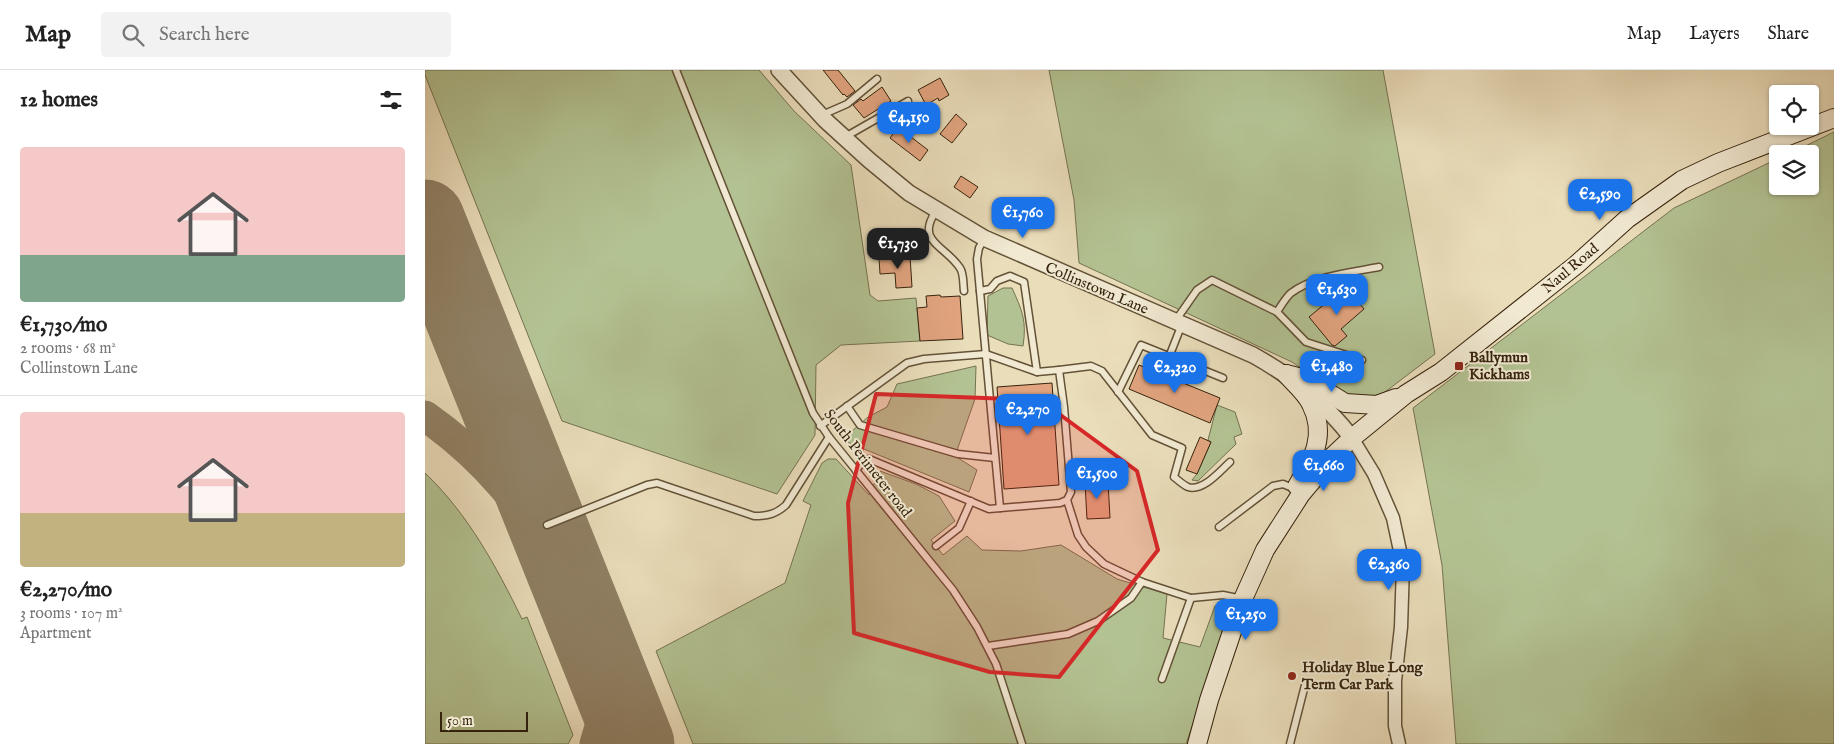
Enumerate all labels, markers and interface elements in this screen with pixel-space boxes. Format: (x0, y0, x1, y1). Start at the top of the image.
search box (101, 12, 451, 57)
text: Map (25, 19, 71, 50)
icon: search (119, 21, 147, 49)
text: Search here (159, 23, 250, 47)
text: Map (1627, 23, 1661, 46)
text: Layers (1689, 23, 1740, 46)
text: Share (1768, 23, 1809, 46)
map controls (1769, 85, 1819, 195)
button: locate (1769, 85, 1819, 135)
icon: filters (377, 86, 405, 114)
text: 12 homes (20, 87, 98, 114)
pin: €4,150 (868, 102, 950, 144)
text: €4,150 (888, 108, 930, 128)
button: layers (1769, 145, 1819, 195)
pin: €2,590 (1559, 178, 1641, 221)
icon: home (168, 179, 258, 269)
text: €2,590 (1579, 185, 1621, 205)
pin: €1,760 (982, 196, 1064, 239)
text: €1,760 (1003, 203, 1043, 223)
pin: €1,730 (857, 228, 939, 270)
text: €1,730 (878, 234, 918, 254)
street label: Naul Road (1538, 239, 1603, 298)
street label: Collinstown Lane (1042, 258, 1151, 319)
pin: €1,630 (1296, 274, 1378, 316)
text: €1,630 (1317, 280, 1357, 300)
text: €1,730/mo (20, 312, 107, 339)
text: 2 rooms · 68 m² (20, 339, 116, 359)
place label: Ballymun Kickhams (1469, 348, 1530, 384)
pin: €1,480 (1291, 350, 1373, 393)
pin: €2,320 (1134, 352, 1216, 394)
text: €1,480 (1311, 357, 1353, 377)
text: €2,320 (1154, 358, 1196, 378)
text: Collinstown Lane (20, 359, 138, 379)
marker: Ballymun Kickhams (1453, 360, 1465, 372)
pin: €2,270 (987, 394, 1069, 436)
text: €2,270 (1006, 400, 1050, 420)
street label: South Perimeter road (819, 405, 916, 522)
icon: home (168, 445, 258, 535)
pin: €1,660 (1283, 450, 1365, 492)
text: €1,660 (1304, 456, 1344, 476)
pin: €1,500 (1056, 458, 1138, 500)
text: €1,500 (1076, 464, 1118, 484)
pin: €2,360 (1348, 548, 1430, 591)
text: €2,360 (1368, 555, 1410, 575)
text: €2,270/mo (20, 577, 112, 604)
pin: €1,250 (1205, 598, 1287, 641)
text: 3 rooms · 107 m² (20, 604, 123, 624)
text: €1,250 (1226, 605, 1266, 625)
text: Apartment (20, 624, 91, 644)
place label: Holiday Blue Long Term Car Park (1301, 658, 1423, 694)
marker: Holiday Blue Long Term Car Park (1286, 670, 1298, 682)
scale bar (440, 709, 527, 732)
text: 50 m (447, 712, 473, 730)

